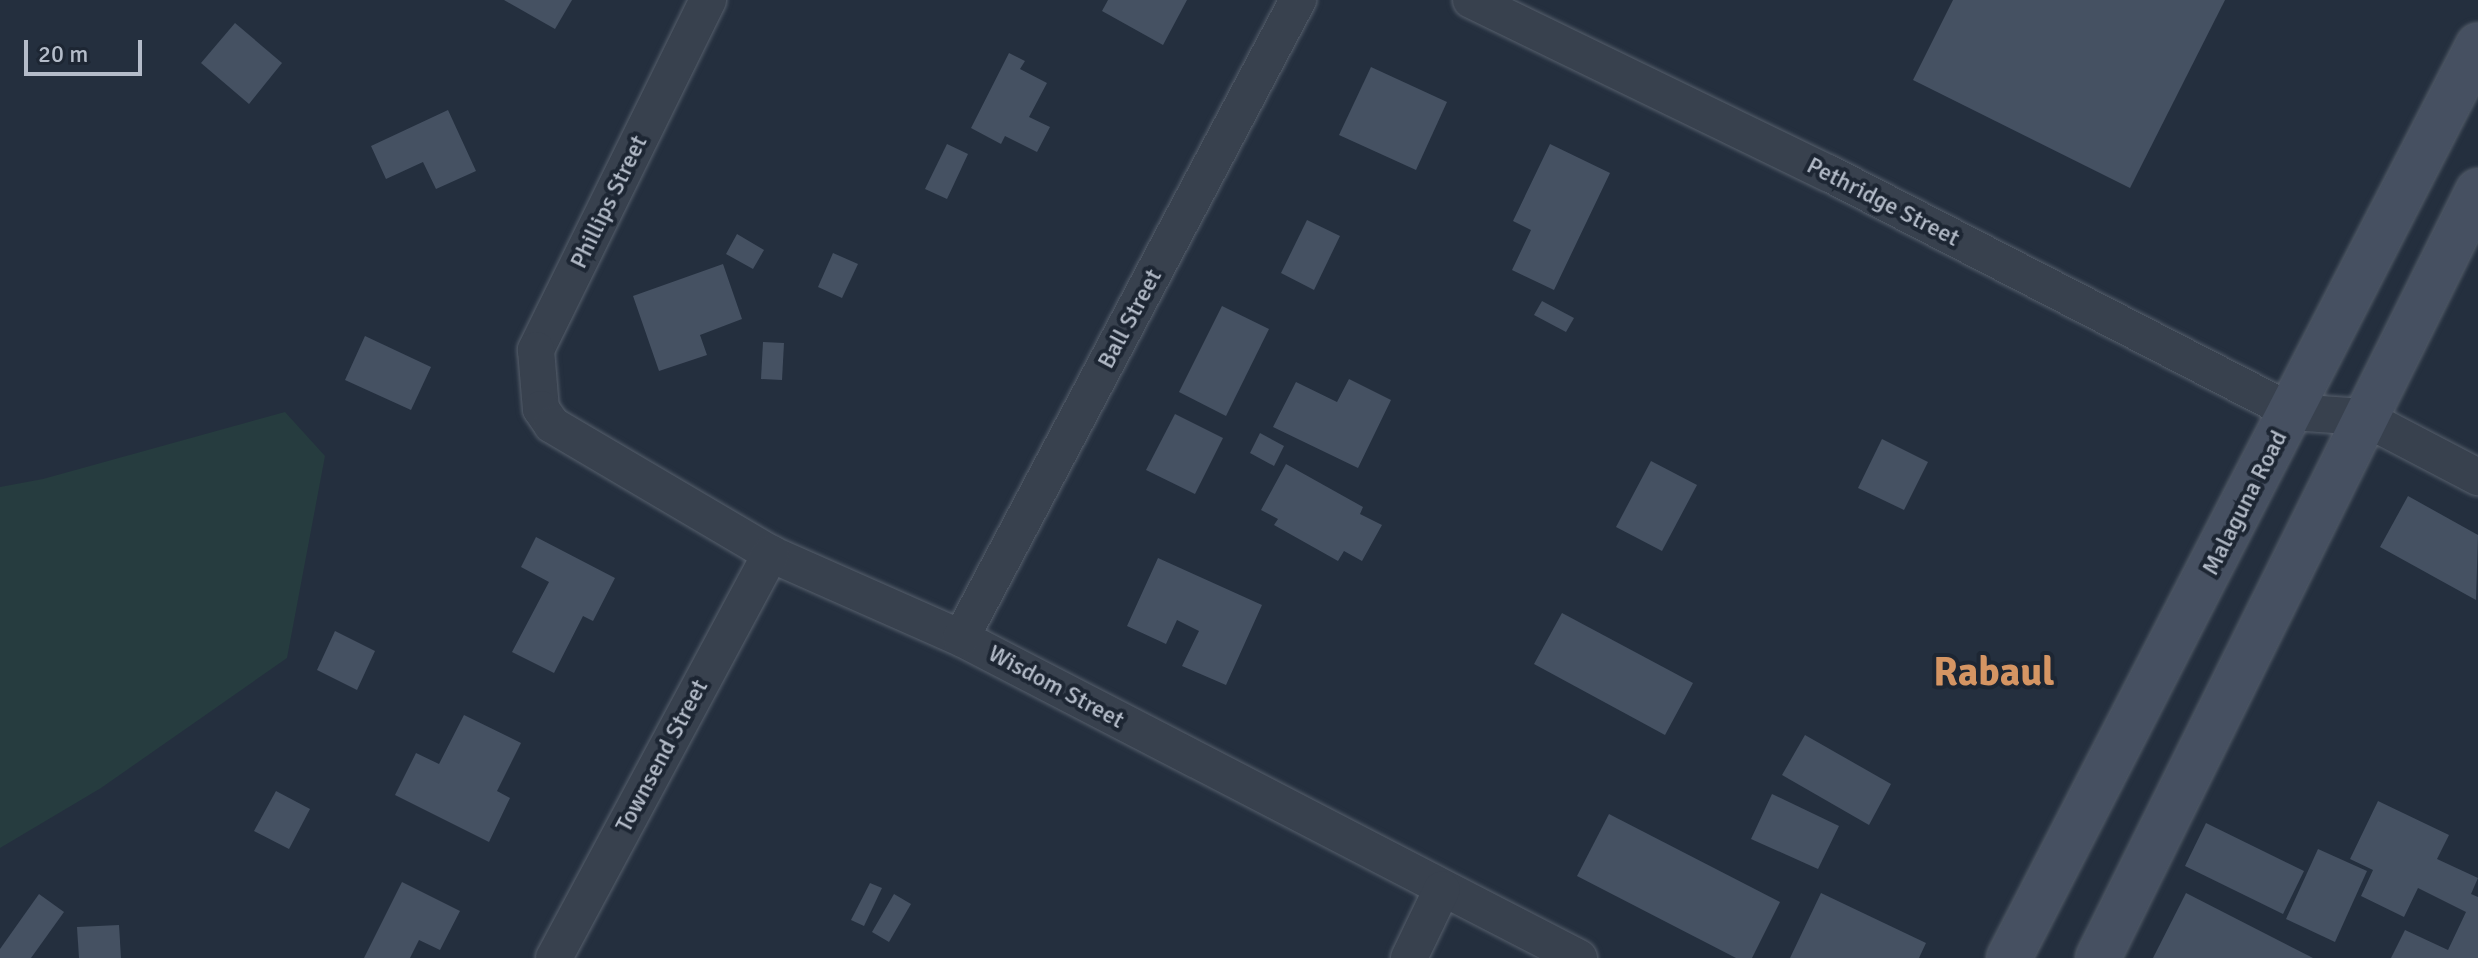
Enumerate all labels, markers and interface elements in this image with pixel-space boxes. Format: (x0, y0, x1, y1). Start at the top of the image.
scale bar (28, 24, 146, 74)
text: 20 m (38, 39, 88, 69)
street label: Phillips Street (564, 131, 654, 273)
street label: Pethridge Street (1802, 151, 1964, 253)
street label: Ball Street (1092, 264, 1168, 374)
street label: Malaguna Road (2196, 426, 2294, 580)
street label: Wisdom Street (983, 639, 1129, 735)
district label: Rabaul (1933, 648, 2055, 696)
street label: Townsend Street (610, 675, 714, 837)

